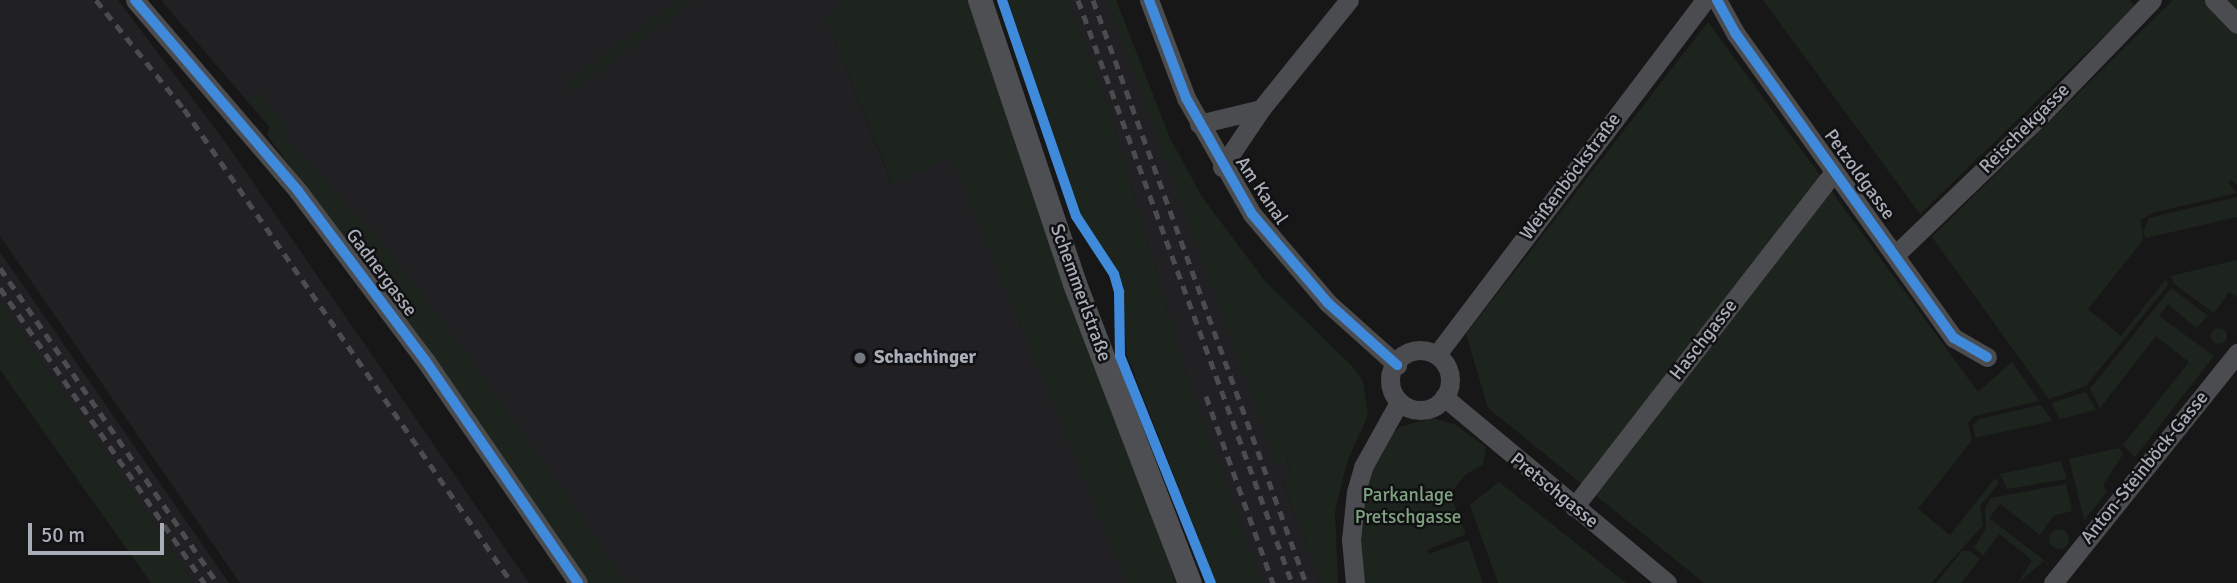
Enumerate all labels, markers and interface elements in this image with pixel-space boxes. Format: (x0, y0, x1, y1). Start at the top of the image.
street label: Reischekgasse (1975, 79, 2075, 179)
street label: Weißenböckstraße (1516, 109, 1626, 245)
street label: Petzoldgasse (1819, 125, 1899, 225)
street label: Am Kanal (1230, 153, 1292, 229)
street label: Schemmerlstraße (1045, 221, 1115, 365)
street label: Gadnergasse (341, 224, 421, 322)
street label: Haschgasse (1666, 295, 1742, 385)
place label: Schachinger (874, 347, 976, 369)
marker: Schachinger (852, 350, 868, 366)
street label: Anton-Steinböck-Gasse (2076, 387, 2214, 549)
street label: Pretschgasse (1505, 449, 1603, 533)
park label: Parkanlage Pretschgasse (1355, 485, 1461, 529)
scale bar (32, 510, 168, 554)
text: 50 m (41, 522, 85, 548)

